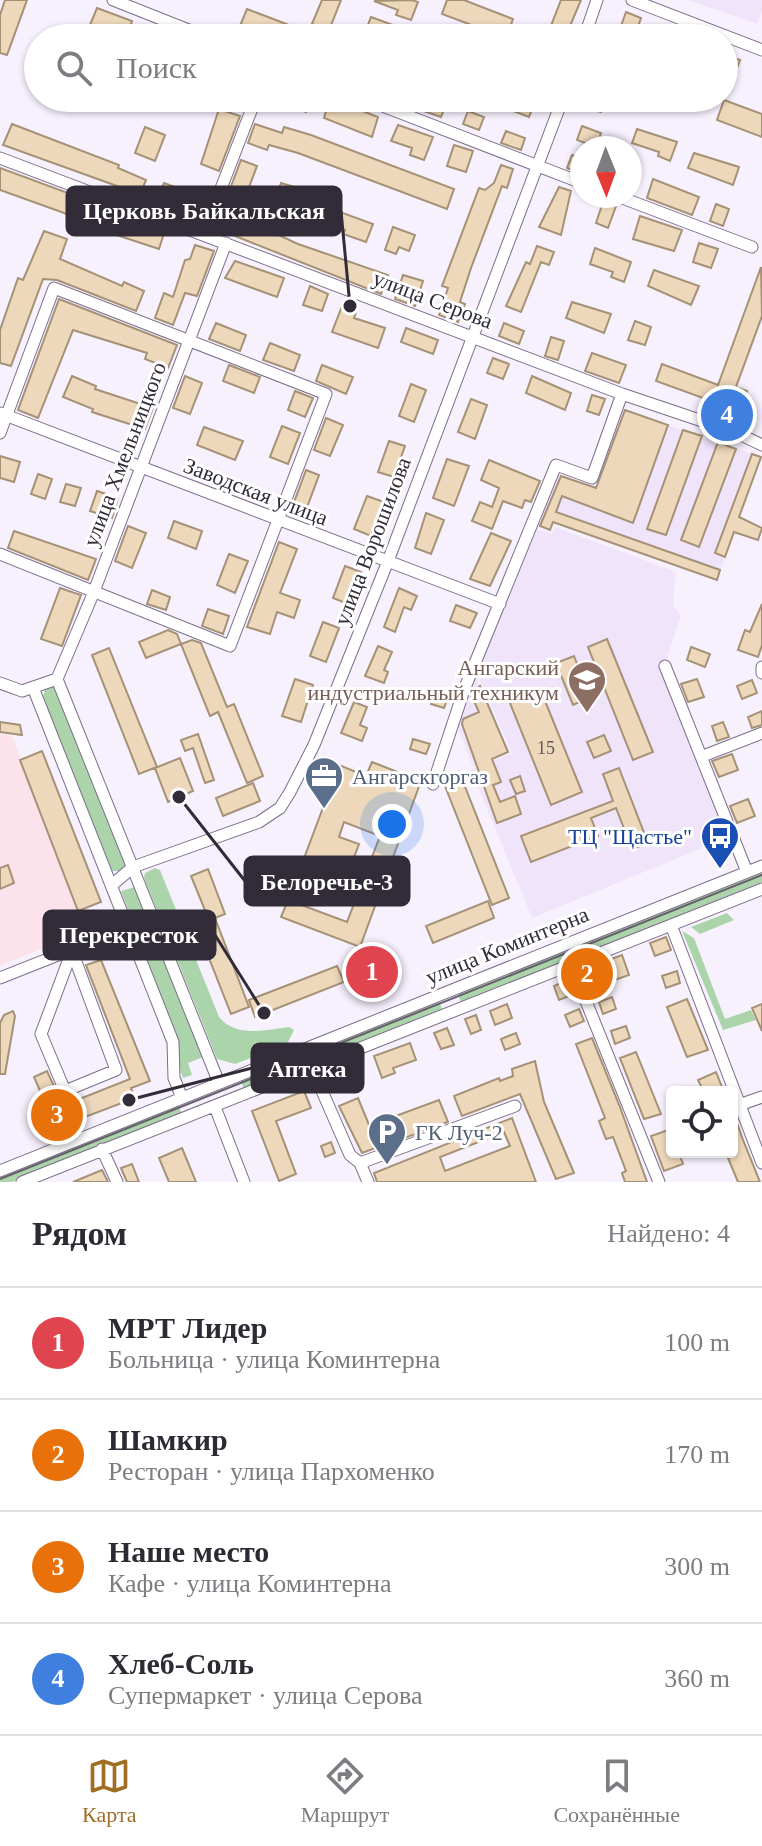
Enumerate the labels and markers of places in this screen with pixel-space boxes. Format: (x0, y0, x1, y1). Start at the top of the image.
callout: Церковь Байкальская (67, 187, 341, 235)
pin: 4 (701, 385, 753, 445)
place label: Ангарский индустриальный техникум (307, 655, 559, 705)
school or university icon: Ангарский индустриальный техникум (566, 659, 608, 714)
office icon: Ангарскгоргаз (303, 755, 345, 810)
place label: Ангарскгоргаз (352, 764, 488, 789)
bus stop icon: ТЦ "Щастье" (699, 815, 741, 870)
place label: ТЦ "Щастье" (568, 824, 692, 849)
callout: Белоречье-3 (245, 857, 409, 905)
callout: Перекресток (44, 911, 215, 959)
pin: 1 (346, 942, 398, 1002)
pin: 2 (561, 944, 613, 1004)
callout: Аптека (252, 1044, 363, 1092)
pin: 3 (31, 1085, 83, 1145)
parking icon: ГК Луч-2 (366, 1111, 408, 1166)
place label: ГК Луч-2 (415, 1120, 503, 1145)

